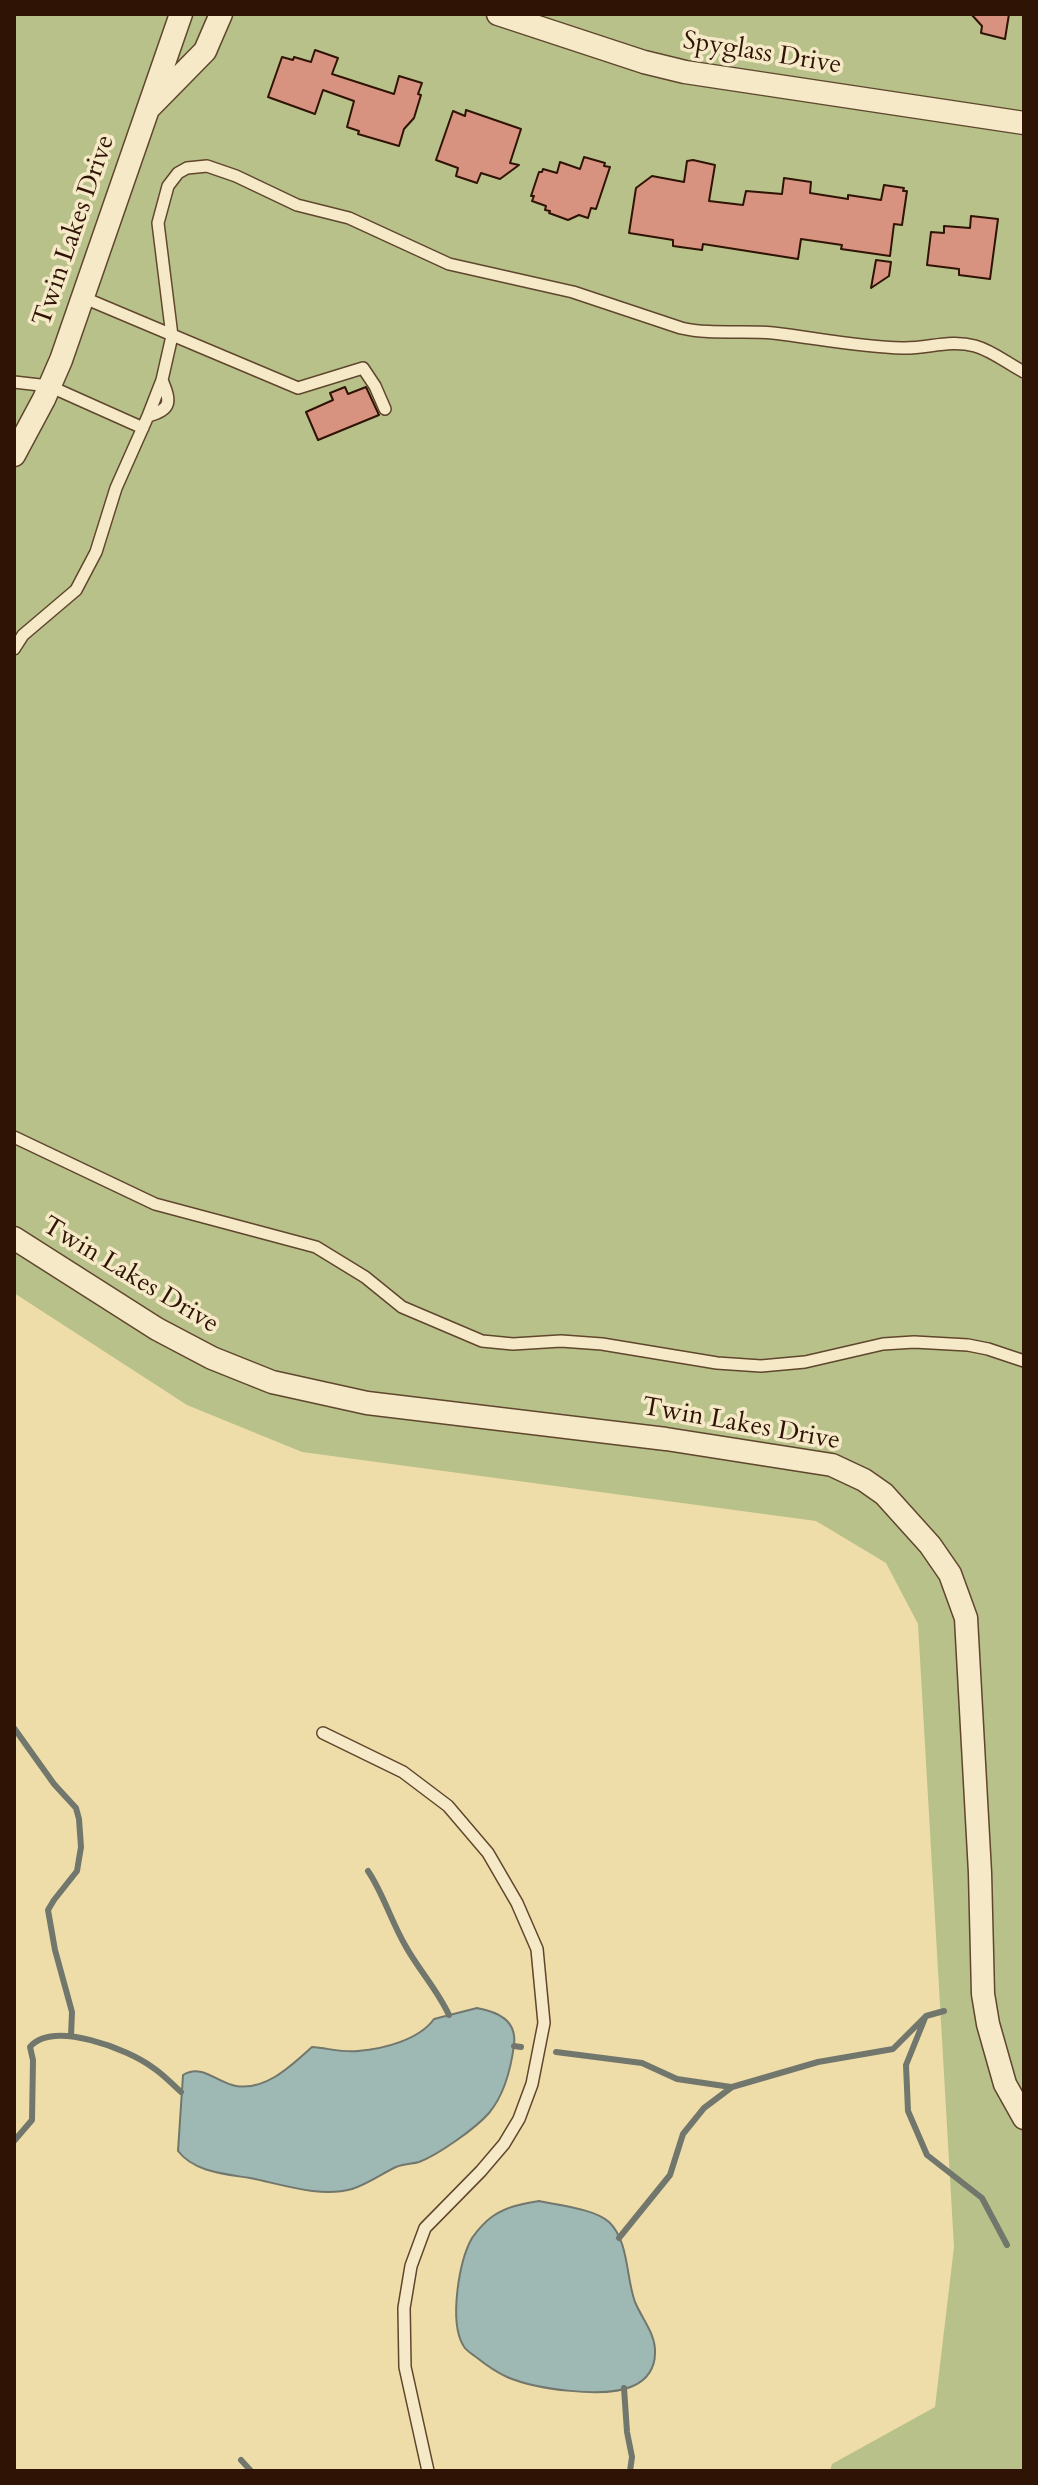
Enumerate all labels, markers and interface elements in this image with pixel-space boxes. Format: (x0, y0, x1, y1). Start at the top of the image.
street label: Spyglass Drive (680, 26, 844, 82)
street label: Twin Lakes Drive (28, 131, 122, 331)
street label: Twin Lakes Drive (36, 1211, 224, 1341)
street label: Twin Lakes Drive (640, 1392, 842, 1458)

